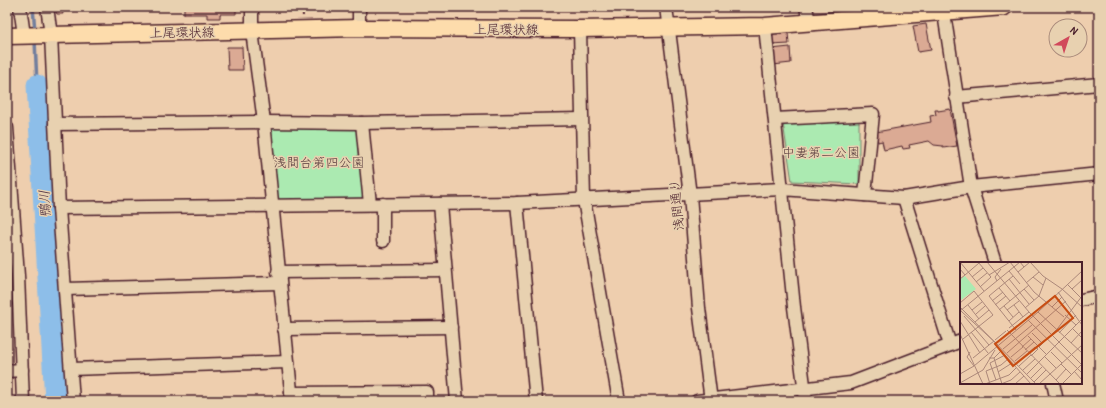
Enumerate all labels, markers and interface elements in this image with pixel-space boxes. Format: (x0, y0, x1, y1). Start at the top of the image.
north arrow (1048, 18, 1088, 58)
street label: 上尾環状線 (473, 20, 539, 38)
street label: 上尾環状線 (149, 22, 216, 42)
text: N (1068, 23, 1081, 38)
park label: 中妻第二公園 (782, 143, 860, 161)
park label: 浅間台第四公園 (273, 153, 365, 171)
street label: 浅間通り (664, 178, 688, 232)
water label: 鴨川 (34, 190, 54, 218)
inset map (960, 262, 1082, 384)

